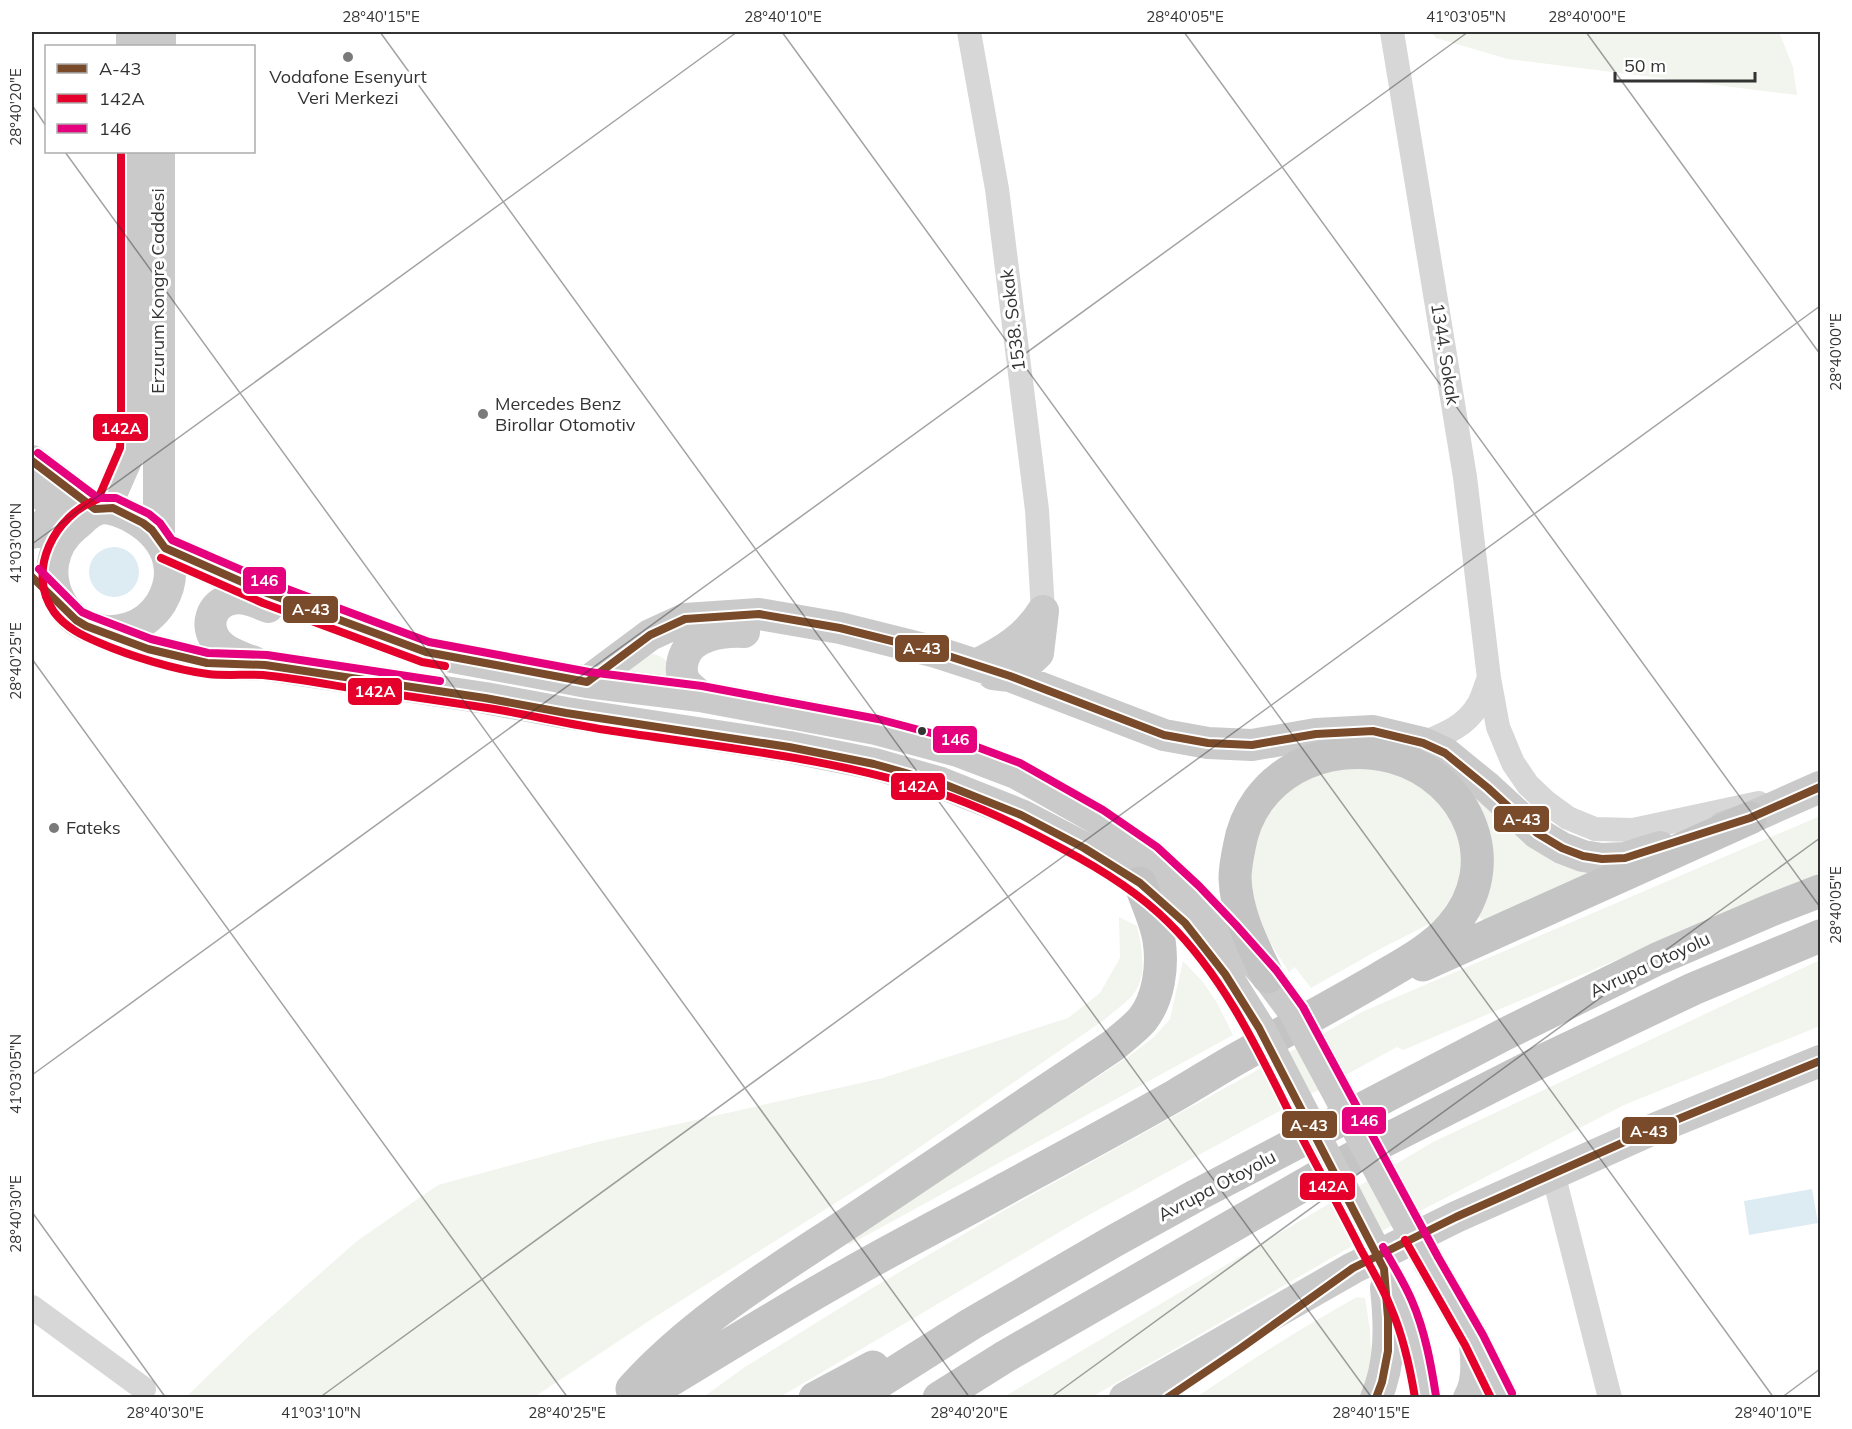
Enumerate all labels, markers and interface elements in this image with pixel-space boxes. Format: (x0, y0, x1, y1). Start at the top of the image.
text: 28°40'15"E (342, 7, 420, 26)
text: 28°40'10"E (744, 7, 822, 26)
text: 28°40'05"E (1146, 7, 1224, 26)
text: 41°03'05"N (1426, 7, 1506, 26)
text: 28°40'00"E (1548, 7, 1626, 26)
legend (45, 45, 255, 153)
scale bar (1615, 45, 1754, 83)
marker: Vodafone Esenyurt Veri Merkezi (341, 50, 355, 64)
text: 50 m (1624, 54, 1666, 77)
text: A-43 (99, 57, 141, 80)
place label: Vodafone Esenyurt Veri Merkezi (269, 65, 427, 109)
text: 28°40'20"E (6, 68, 25, 146)
text: 142A (99, 87, 145, 110)
text: 146 (99, 117, 131, 140)
street label: Erzurum Kongre Caddesi (146, 188, 169, 394)
street label: 1538. Sokak (995, 267, 1030, 372)
street label: 1344. Sokak (1426, 301, 1465, 407)
text: 28°40'00"E (1826, 313, 1845, 391)
place label: Mercedes Benz Birollar Otomotiv (495, 392, 636, 436)
marker: Mercedes Benz Birollar Otomotiv (476, 407, 490, 421)
line badge: 142A (92, 413, 149, 442)
text: 142A (101, 418, 141, 438)
text: 41°03'00"N (6, 503, 25, 583)
line badge: 146 (242, 566, 287, 595)
text: 146 (250, 570, 279, 590)
line badge: A-43 (282, 595, 339, 624)
text: A-43 (292, 599, 330, 619)
text: 28°40'25"E (6, 622, 25, 700)
line badge: A-43 (894, 634, 950, 663)
text: A-43 (903, 638, 941, 658)
line badge: 142A (347, 677, 403, 706)
text: 142A (355, 681, 395, 701)
unlabelled marker (916, 725, 928, 737)
line badge: 146 (932, 725, 978, 754)
text: 146 (941, 729, 970, 749)
line badge: 142A (890, 772, 946, 801)
text: 142A (898, 776, 938, 796)
line badge: A-43 (1493, 805, 1550, 833)
text: A-43 (1503, 809, 1541, 829)
place label: Fateks (66, 816, 121, 839)
marker: Fateks (47, 821, 61, 835)
text: 28°40'05"E (1826, 866, 1845, 944)
street label: Avrupa Otoyolu (1586, 927, 1714, 1002)
text: 41°03'05"N (6, 1034, 25, 1114)
line badge: 146 (1341, 1106, 1387, 1135)
line badge: A-43 (1281, 1110, 1338, 1139)
text: 146 (1350, 1110, 1379, 1130)
text: A-43 (1290, 1115, 1328, 1135)
line badge: A-43 (1621, 1116, 1678, 1145)
text: A-43 (1630, 1121, 1668, 1141)
street label: Avrupa Otoyolu (1154, 1145, 1280, 1226)
line badge: 142A (1299, 1172, 1356, 1201)
text: 28°40'30"E (6, 1175, 25, 1253)
text: 142A (1308, 1176, 1348, 1196)
text: 28°40'30"E (126, 1403, 204, 1422)
text: 41°03'10"N (281, 1403, 361, 1422)
text: 28°40'25"E (528, 1403, 606, 1422)
text: 28°40'20"E (930, 1403, 1008, 1422)
text: 28°40'15"E (1332, 1403, 1410, 1422)
text: 28°40'10"E (1734, 1403, 1812, 1422)

